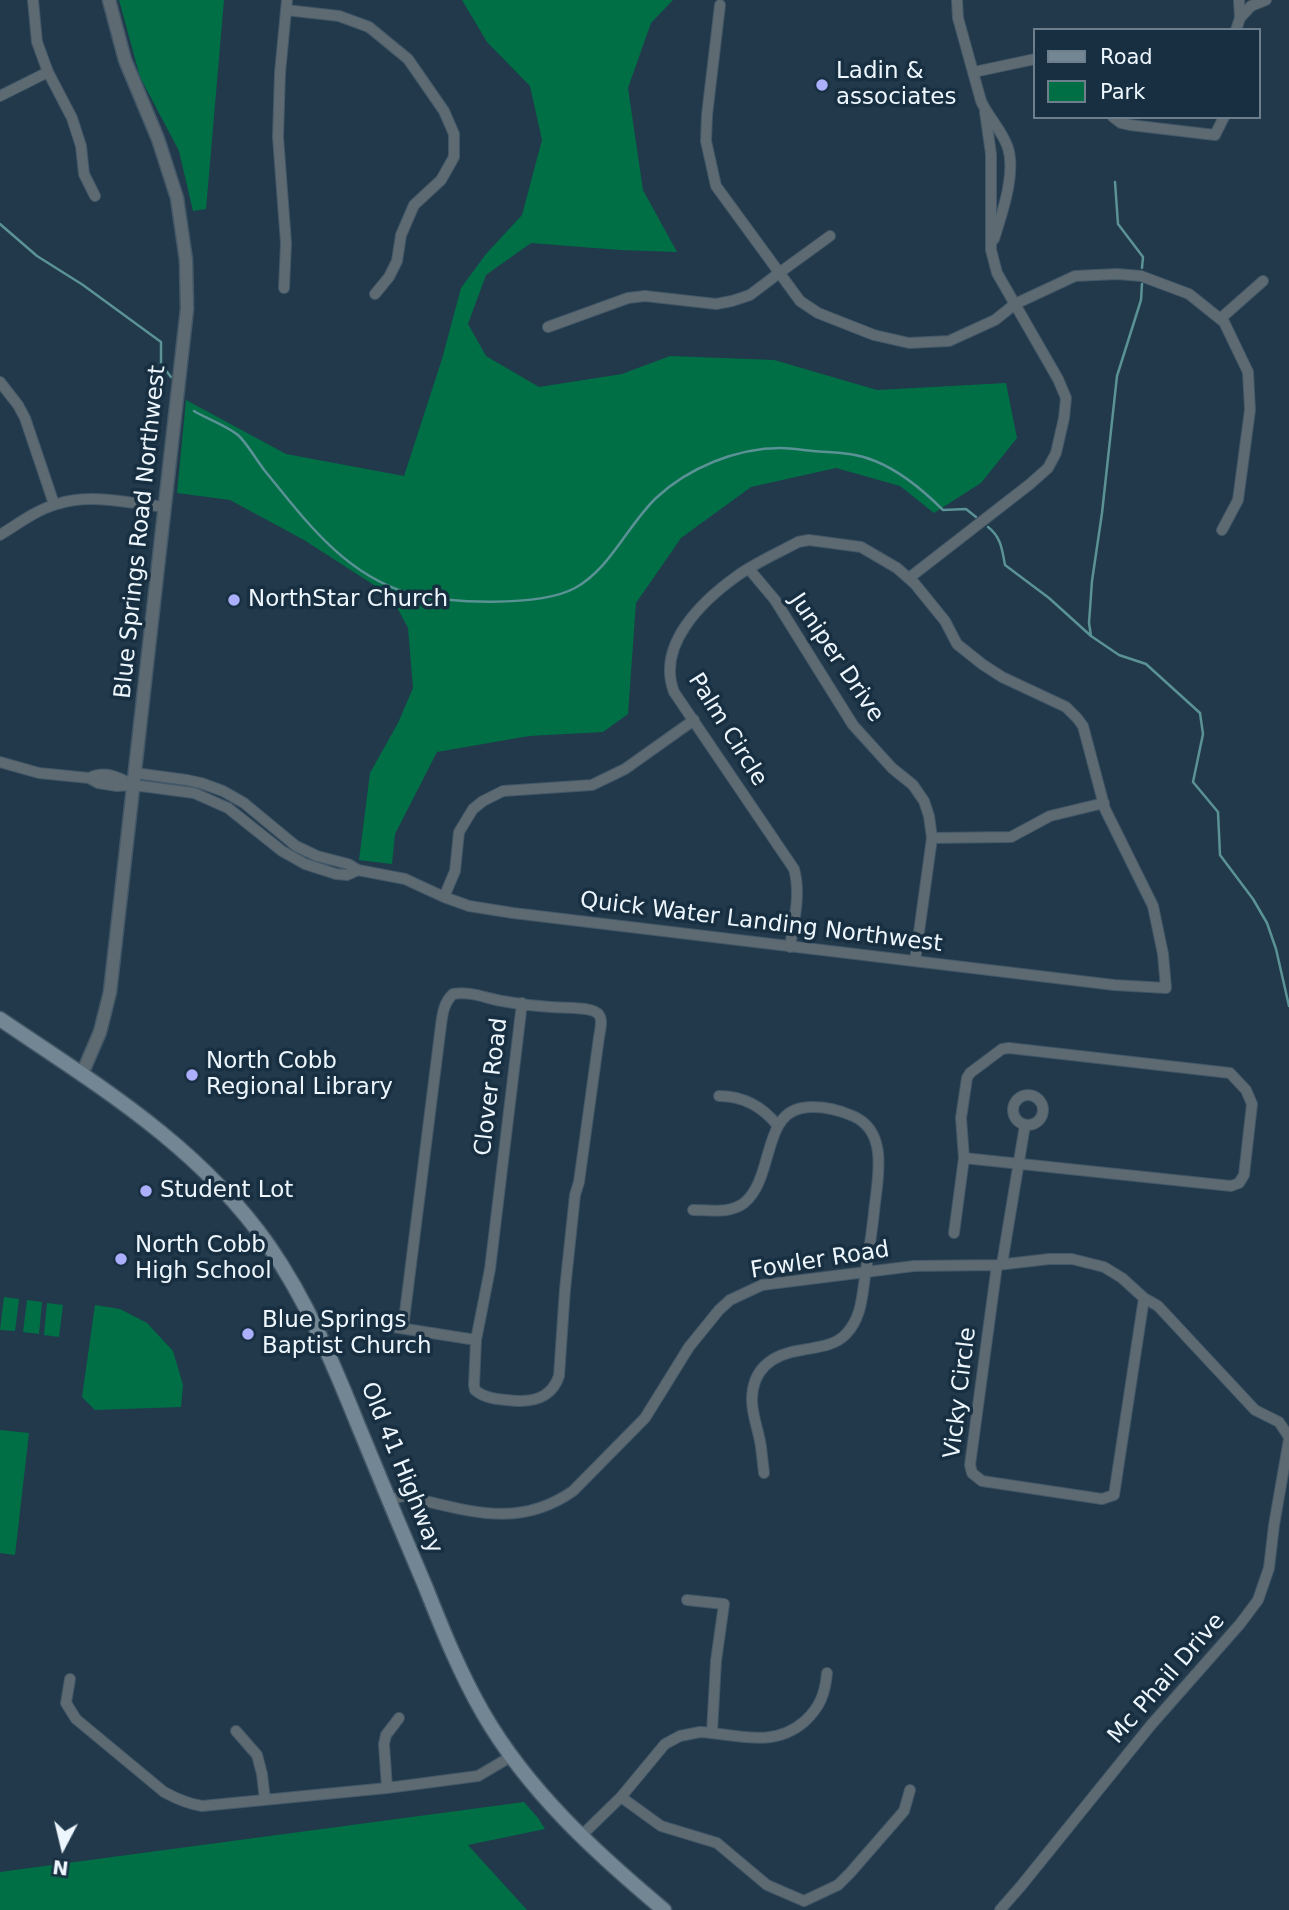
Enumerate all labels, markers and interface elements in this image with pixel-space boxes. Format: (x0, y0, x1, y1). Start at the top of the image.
legend (1034, 28, 1261, 119)
text: Road (1100, 45, 1153, 69)
place label: Ladin & associates (836, 58, 956, 112)
marker: Ladin & associates (814, 77, 830, 93)
text: Park (1100, 80, 1145, 104)
street label: Blue Springs Road Northwest (110, 364, 172, 700)
place label: NorthStar Church (248, 586, 448, 614)
street label: Juniper Drive (783, 588, 889, 728)
marker: NorthStar Church (226, 592, 242, 608)
street label: Palm Circle (681, 669, 773, 791)
street label: Quick Water Landing Northwest (578, 887, 944, 959)
street label: Clover Road (470, 1016, 514, 1158)
place label: North Cobb Regional Library (206, 1048, 393, 1102)
marker: North Cobb Regional Library (184, 1067, 200, 1083)
place label: Student Lot (160, 1177, 293, 1205)
marker: Student Lot (138, 1183, 154, 1199)
place label: North Cobb High School (135, 1232, 272, 1286)
street label: Fowler Road (749, 1236, 891, 1286)
marker: North Cobb High School (113, 1251, 129, 1267)
place label: Blue Springs Baptist Church (262, 1307, 432, 1361)
marker: Blue Springs Baptist Church (240, 1326, 256, 1342)
street label: Vicky Circle (939, 1326, 983, 1460)
street label: Old 41 Highway (354, 1378, 448, 1558)
street label: Mc Phail Drive (1103, 1608, 1231, 1750)
north arrow (28, 1812, 98, 1882)
text: N (51, 1856, 70, 1880)

